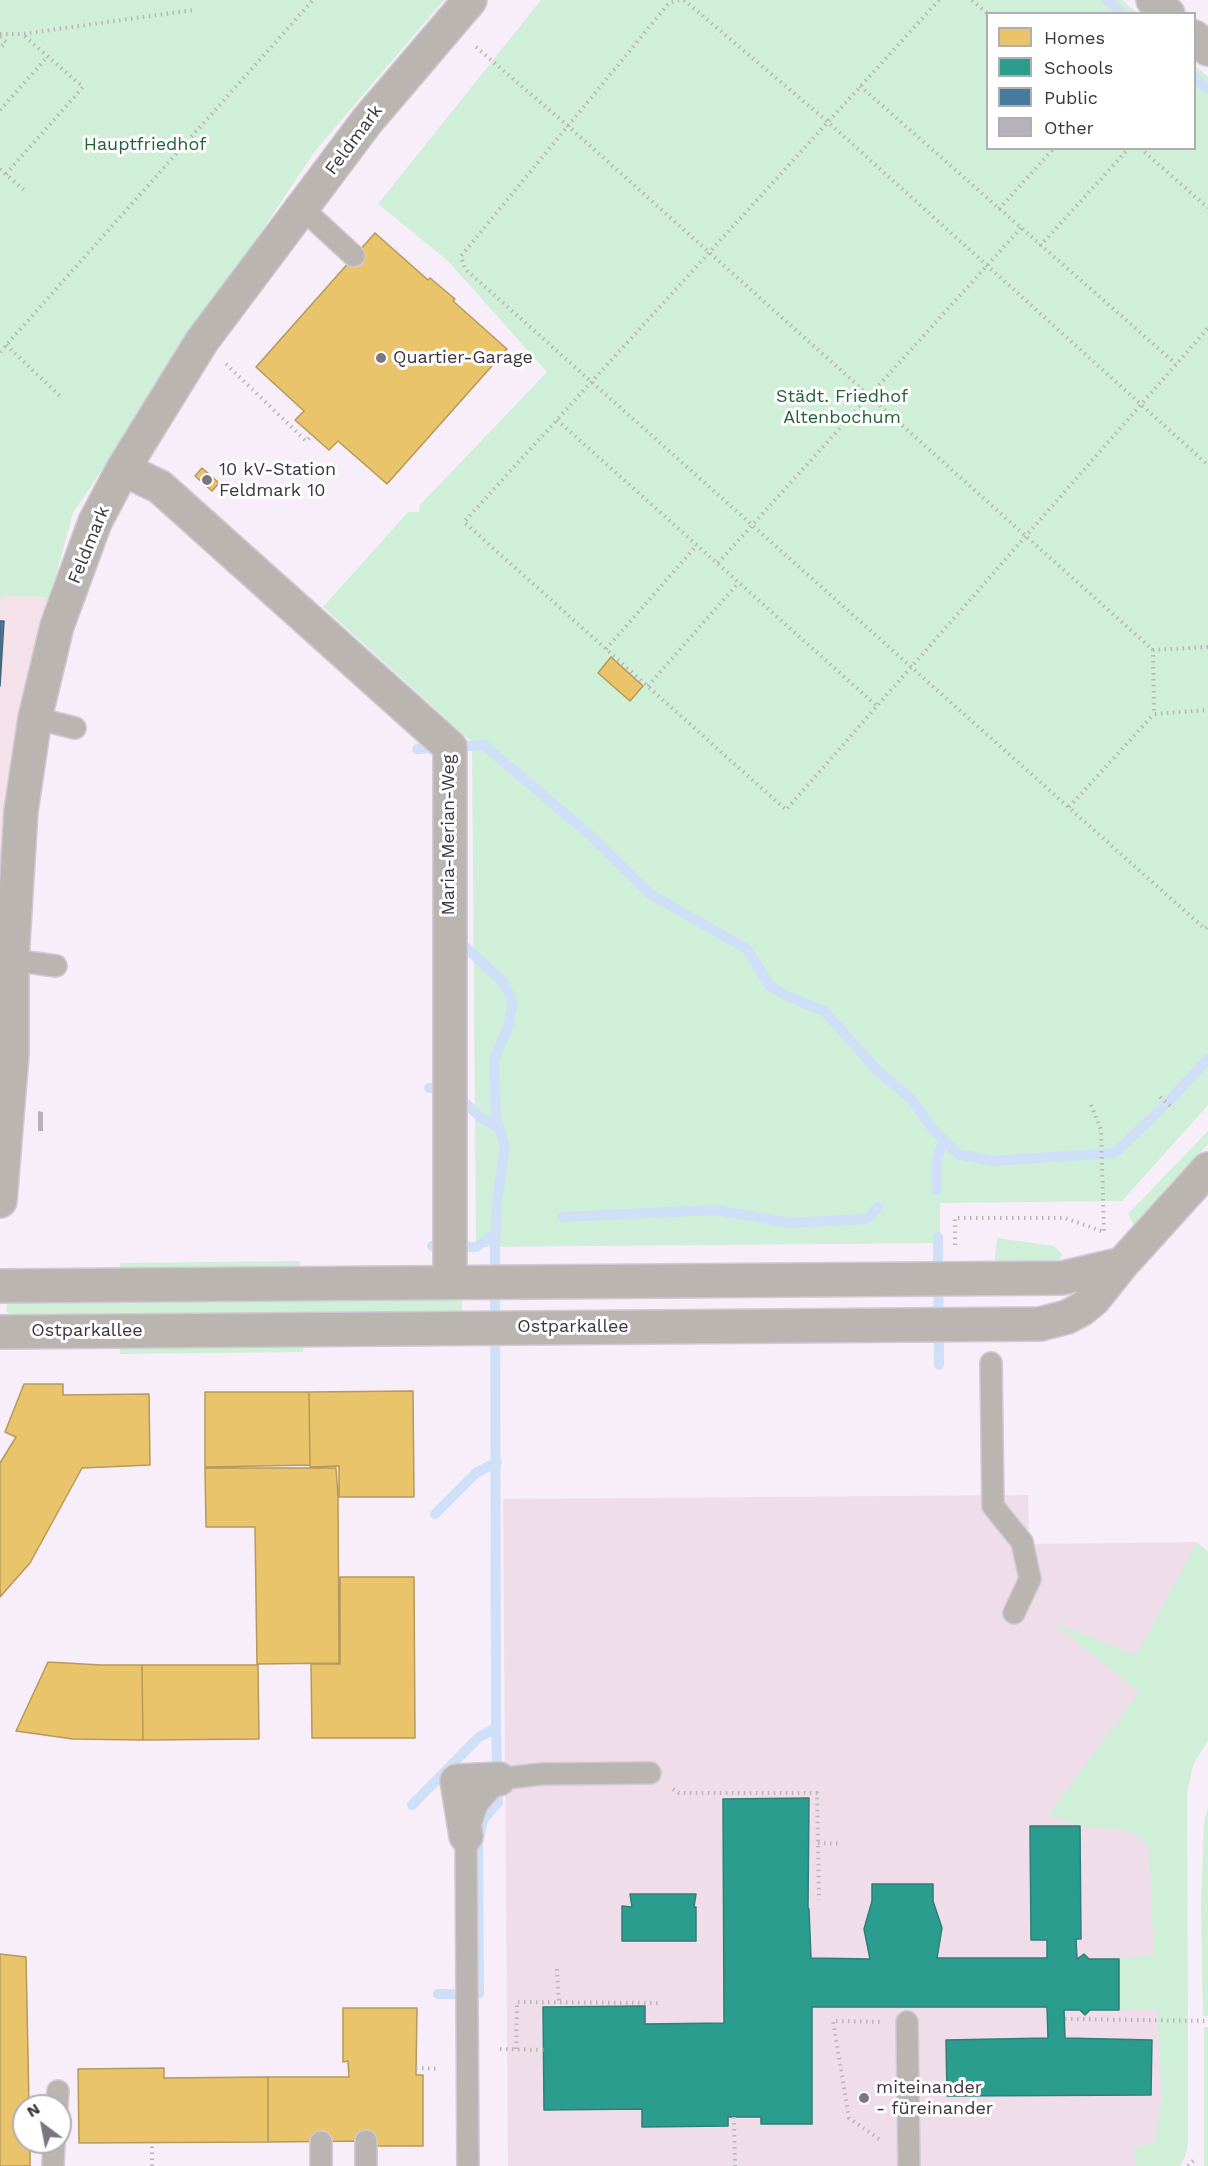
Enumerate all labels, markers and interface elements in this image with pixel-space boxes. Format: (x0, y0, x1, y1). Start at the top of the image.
legend (986, 12, 1196, 150)
text: Homes (1044, 27, 1105, 48)
text: Schools (1044, 57, 1113, 78)
text: Public (1044, 87, 1098, 108)
street label: Feldmark (321, 101, 387, 179)
text: Other (1044, 117, 1094, 138)
park label: Hauptfriedhof (84, 134, 206, 156)
place label: Quartier-Garage (393, 347, 533, 369)
marker: Quartier-Garage (374, 351, 388, 365)
park label: Städt. Friedhof Altenbochum (776, 386, 908, 428)
place label: 10 kV-Station Feldmark 10 (219, 459, 336, 502)
marker: 10 kV-Station Feldmark 10 (200, 473, 214, 487)
street label: Feldmark (64, 503, 114, 587)
street label: Maria-Merian-Weg (438, 755, 460, 915)
street label: Ostparkallee (517, 1316, 629, 1338)
street label: Ostparkallee (31, 1320, 143, 1342)
place label: miteinander - füreinander (876, 2077, 993, 2120)
marker: miteinander - füreinander (857, 2091, 871, 2105)
north arrow (12, 2094, 72, 2154)
text: N (23, 2099, 43, 2121)

